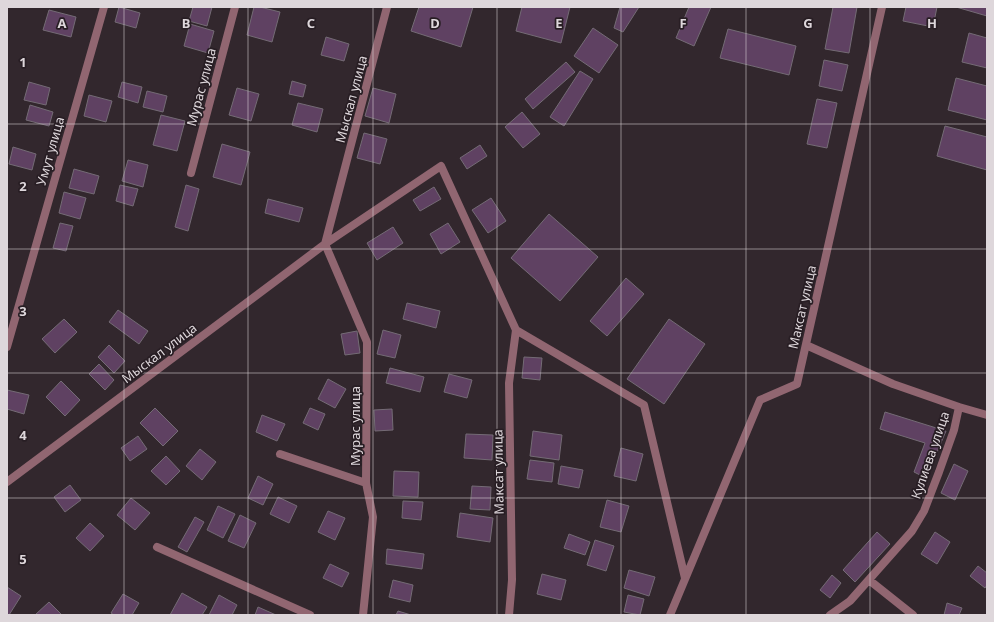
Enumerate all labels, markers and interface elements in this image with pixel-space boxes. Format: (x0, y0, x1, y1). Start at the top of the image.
text: A (58, 14, 67, 32)
text: B (182, 14, 190, 32)
text: C (307, 14, 315, 32)
text: D (430, 14, 440, 32)
text: E (555, 14, 563, 32)
text: F (679, 14, 687, 32)
text: G (803, 14, 813, 32)
text: H (927, 14, 937, 32)
street label: Мурас улица (182, 46, 220, 128)
text: 1 (19, 53, 27, 71)
street label: Мыскал улица (331, 53, 371, 145)
street label: Умут улица (32, 115, 68, 187)
text: 2 (19, 177, 27, 195)
street label: Максат улица (784, 263, 820, 351)
text: 3 (19, 302, 27, 320)
street label: Мыскал улица (118, 319, 200, 387)
street label: Мурас улица (346, 386, 364, 466)
street label: Кулиева улица (907, 409, 953, 501)
text: 4 (19, 426, 27, 444)
street label: Максат улица (488, 429, 508, 515)
text: 5 (19, 550, 27, 568)

